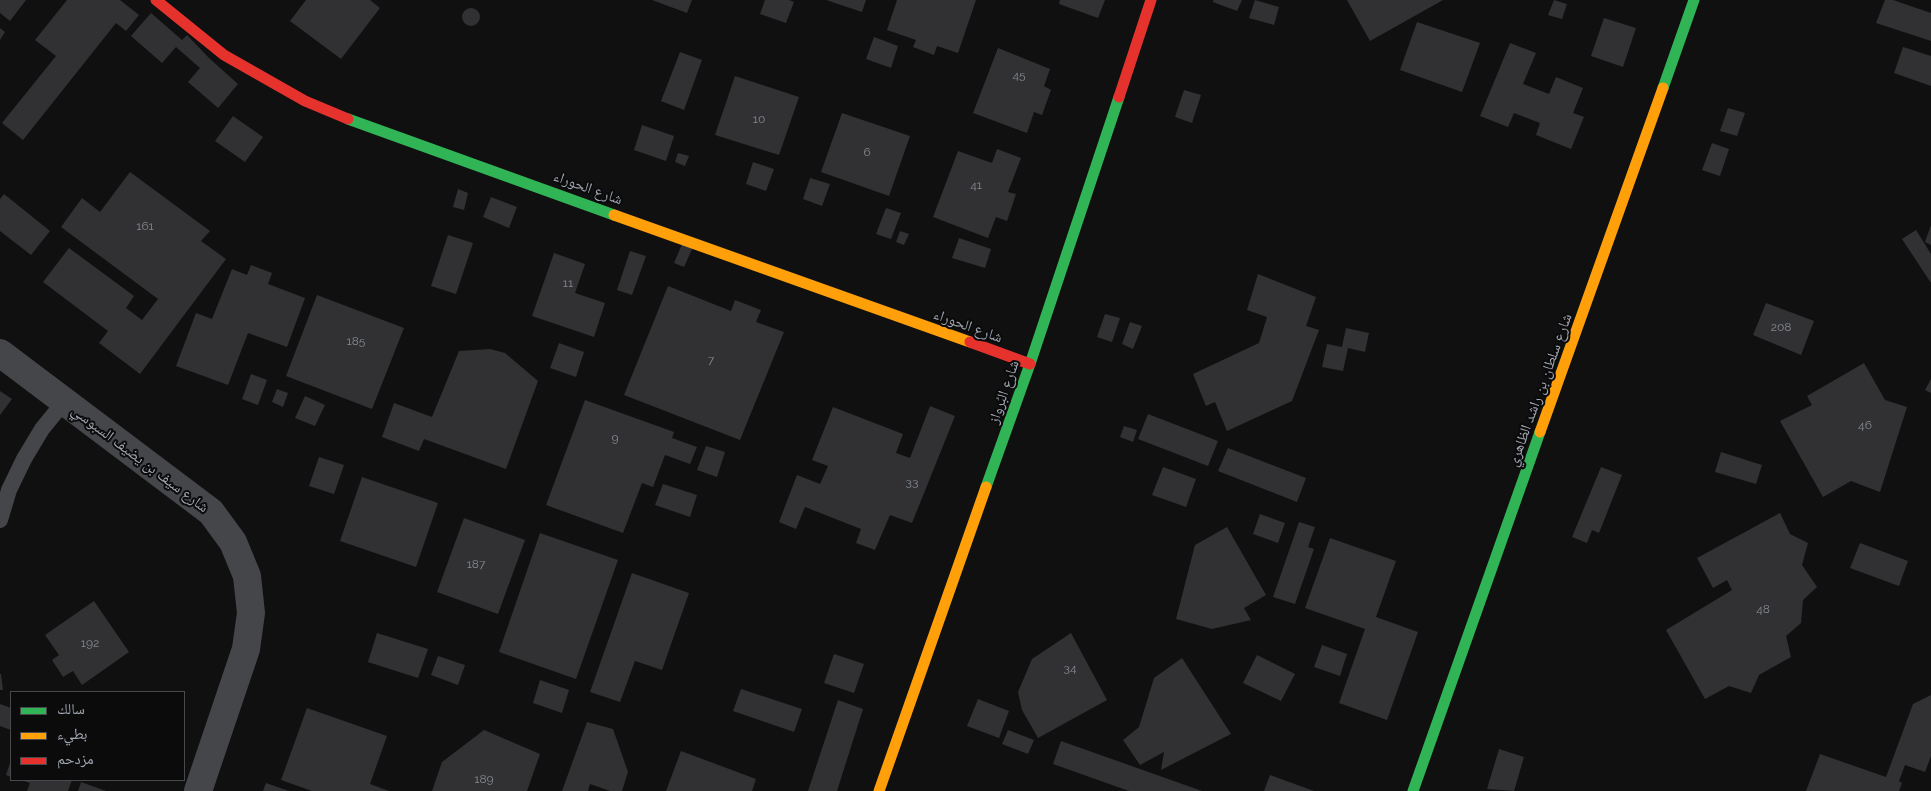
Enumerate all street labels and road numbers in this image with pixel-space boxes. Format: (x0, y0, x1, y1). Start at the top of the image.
street label: شارع الحوراء (551, 167, 625, 209)
street label: شارع الحوراء (931, 305, 1005, 347)
street label: شارع سلطان بن راشد الظاهري (1504, 311, 1576, 469)
street label: شارع البُرواز (985, 358, 1023, 426)
street label: شارع سيف بن يضيف السبوسي (68, 402, 212, 516)

